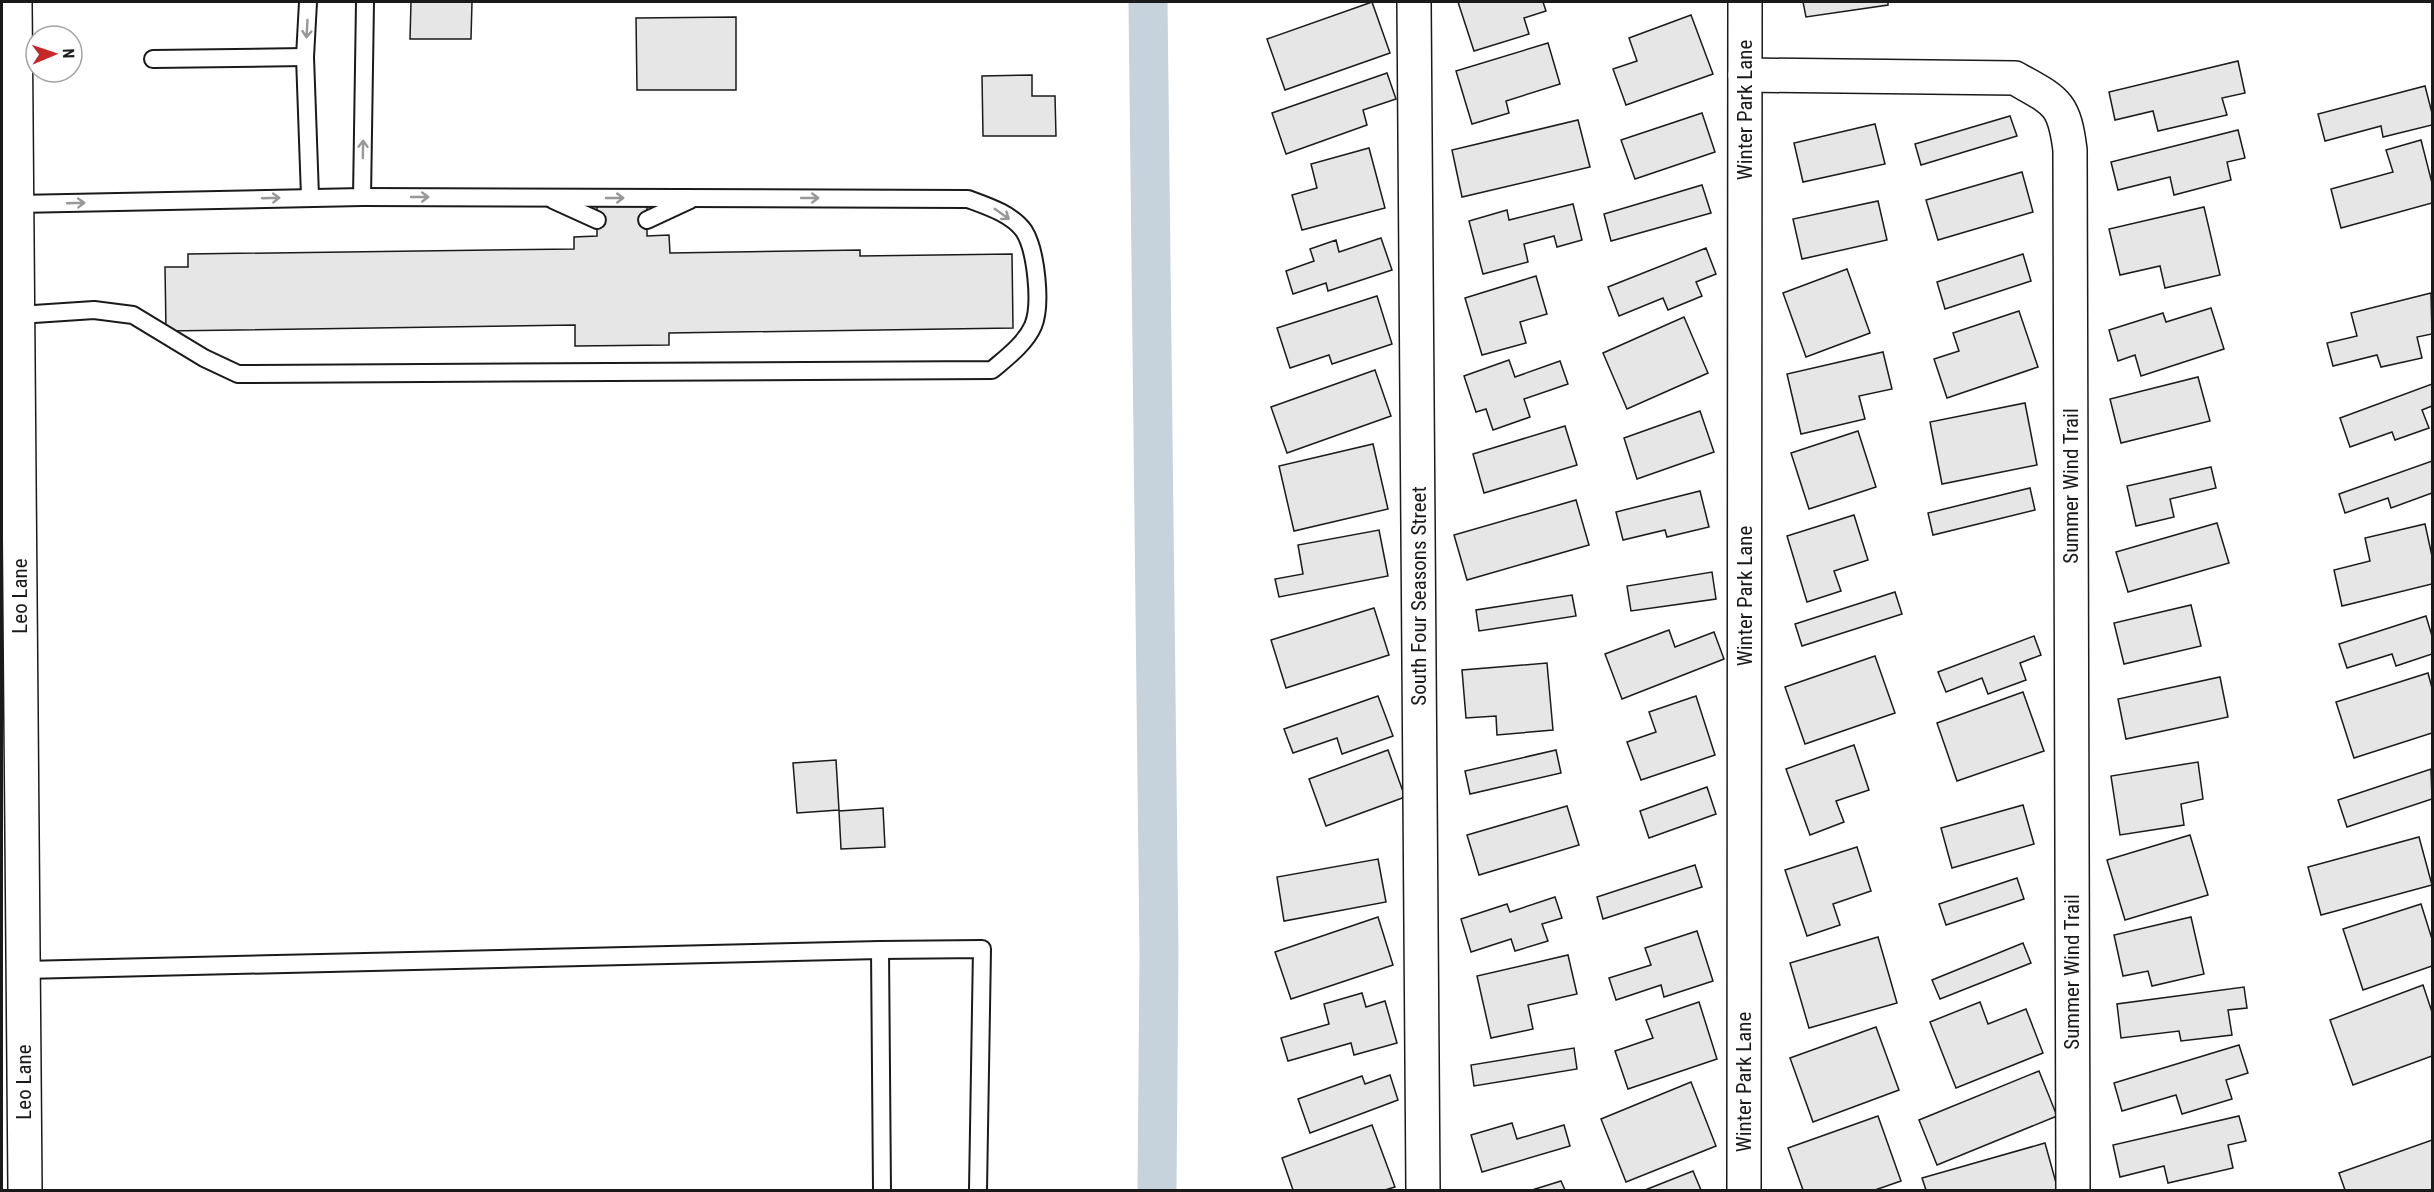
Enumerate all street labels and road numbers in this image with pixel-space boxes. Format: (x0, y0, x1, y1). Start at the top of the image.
street label: Winter Park Lane (1733, 40, 1757, 180)
street label: Summer Wind Trail (2059, 408, 2083, 564)
street label: South Four Seasons Street (1407, 486, 1431, 706)
street label: Winter Park Lane (1733, 526, 1757, 666)
street label: Leo Lane (8, 558, 32, 634)
street label: Summer Wind Trail (2060, 894, 2084, 1050)
street label: Winter Park Lane (1732, 1012, 1756, 1152)
street label: Leo Lane (12, 1044, 36, 1120)

